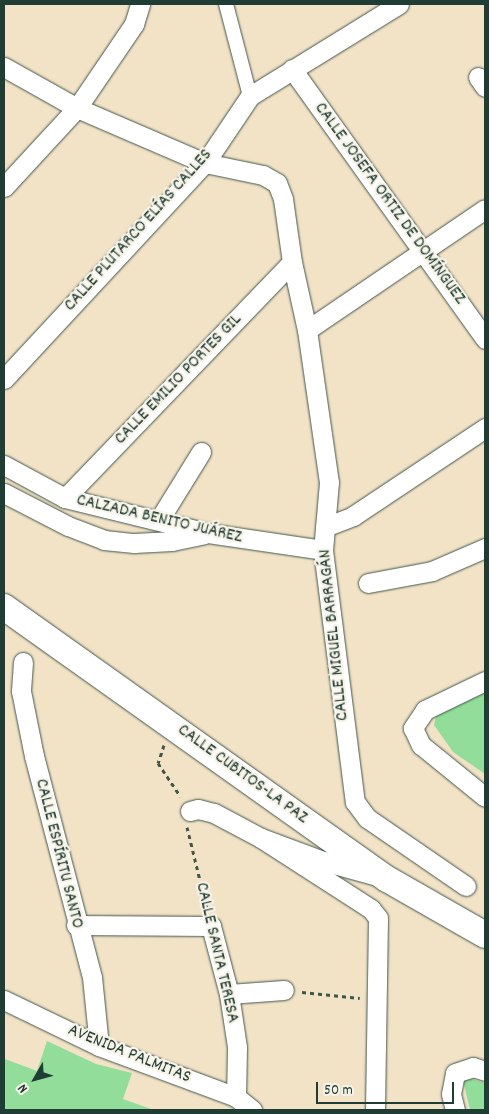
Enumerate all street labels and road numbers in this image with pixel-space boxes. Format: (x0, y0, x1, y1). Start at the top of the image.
street label: CALLE JOSEFA ORTIZ DE DOMÍNGUEZ (308, 99, 470, 309)
street label: CALLE PLUTARCO ELÍAS CALLES (60, 145, 218, 317)
street label: CALLE EMILIO PORTES GIL (111, 310, 247, 450)
street label: CALZADA BENITO JUÁREZ (74, 490, 244, 550)
street label: CALLE MIGUEL BARRAGÁN (315, 548, 355, 722)
street label: CALLE CUBITOS-LA PAZ (172, 720, 312, 830)
street label: CALLE ESPÍRITU SANTO (29, 777, 87, 931)
street label: CALLE SANTA TERESA (189, 881, 243, 1025)
street label: AVENIDA PALMITAS (64, 1020, 194, 1090)

